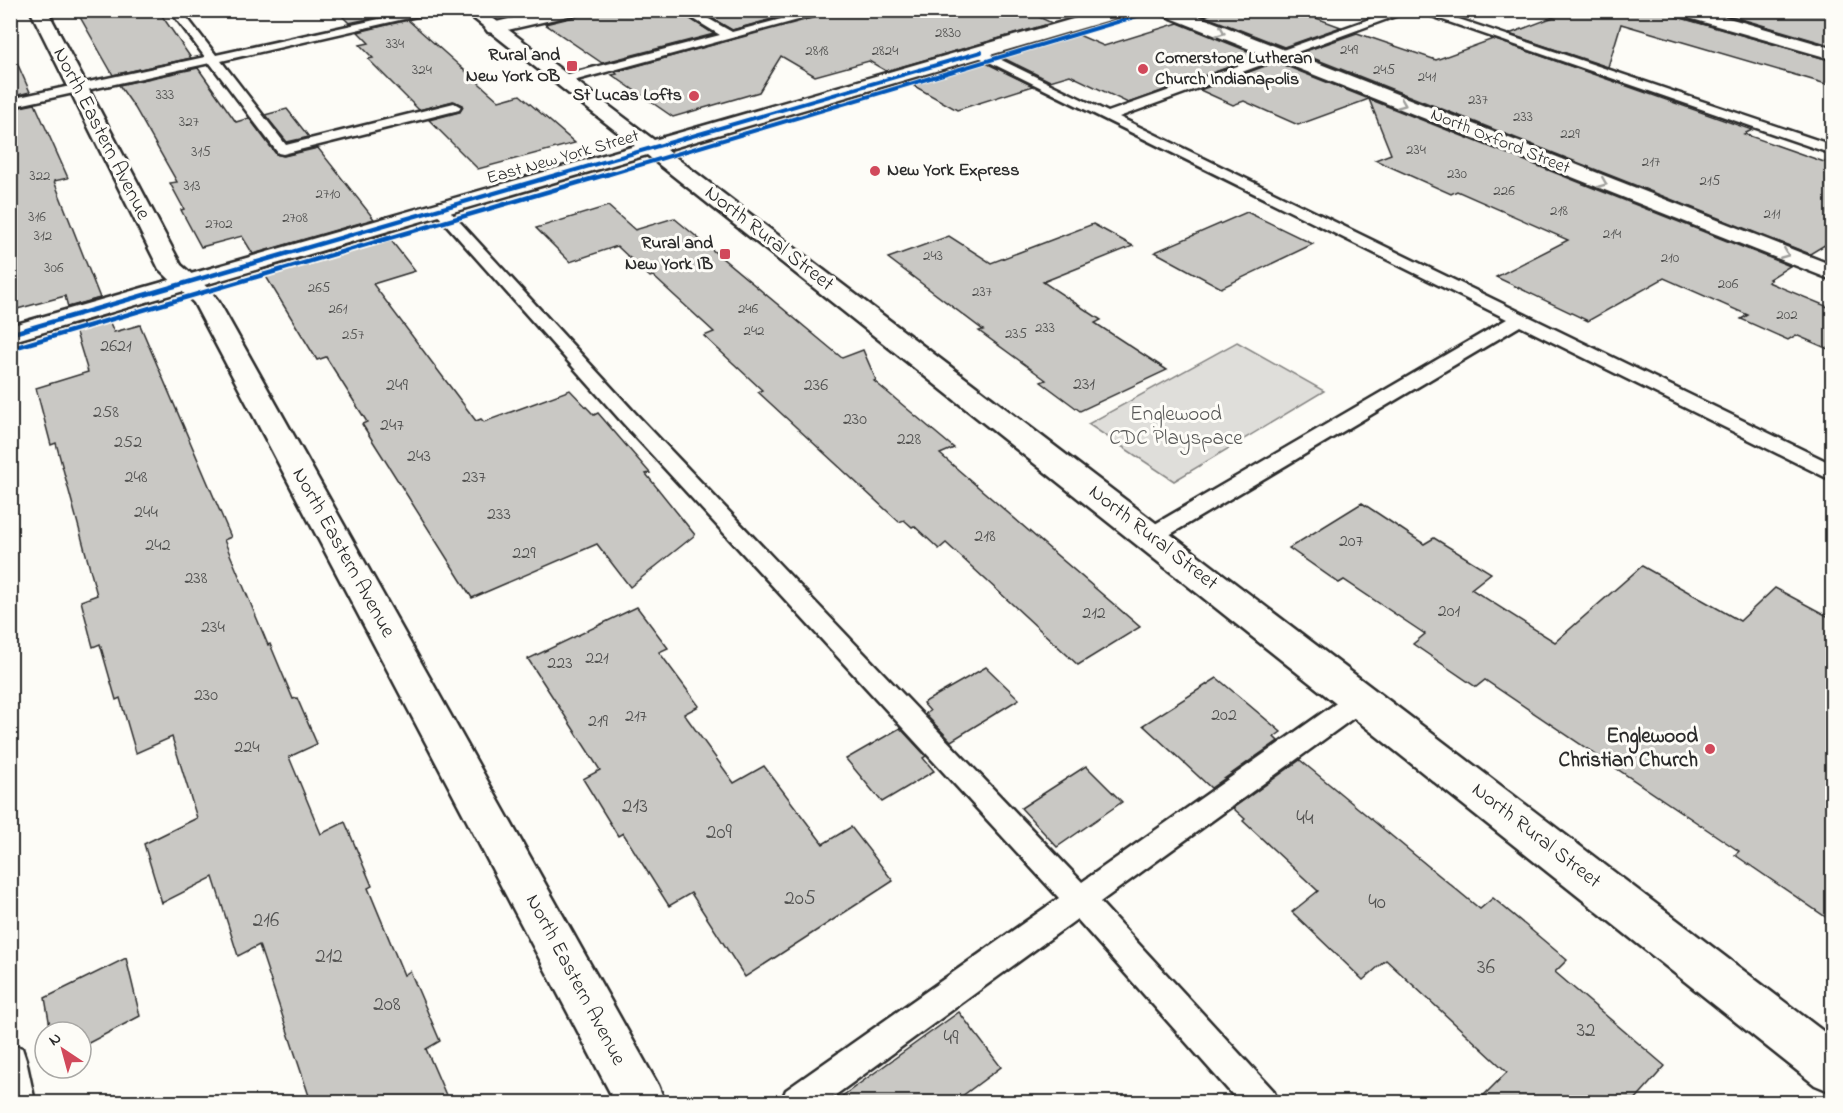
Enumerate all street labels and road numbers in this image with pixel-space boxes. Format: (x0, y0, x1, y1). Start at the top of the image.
street label: North Eastern Avenue (45, 43, 158, 226)
street label: North Oxford Street (1426, 102, 1574, 182)
street label: East New York Street (484, 124, 642, 192)
street label: North Rural Street (698, 179, 840, 299)
street label: North Eastern Avenue (284, 463, 402, 644)
street label: North Rural Street (1082, 478, 1224, 598)
street label: North Rural Street (1465, 776, 1607, 896)
street label: North Eastern Avenue (517, 889, 633, 1071)

